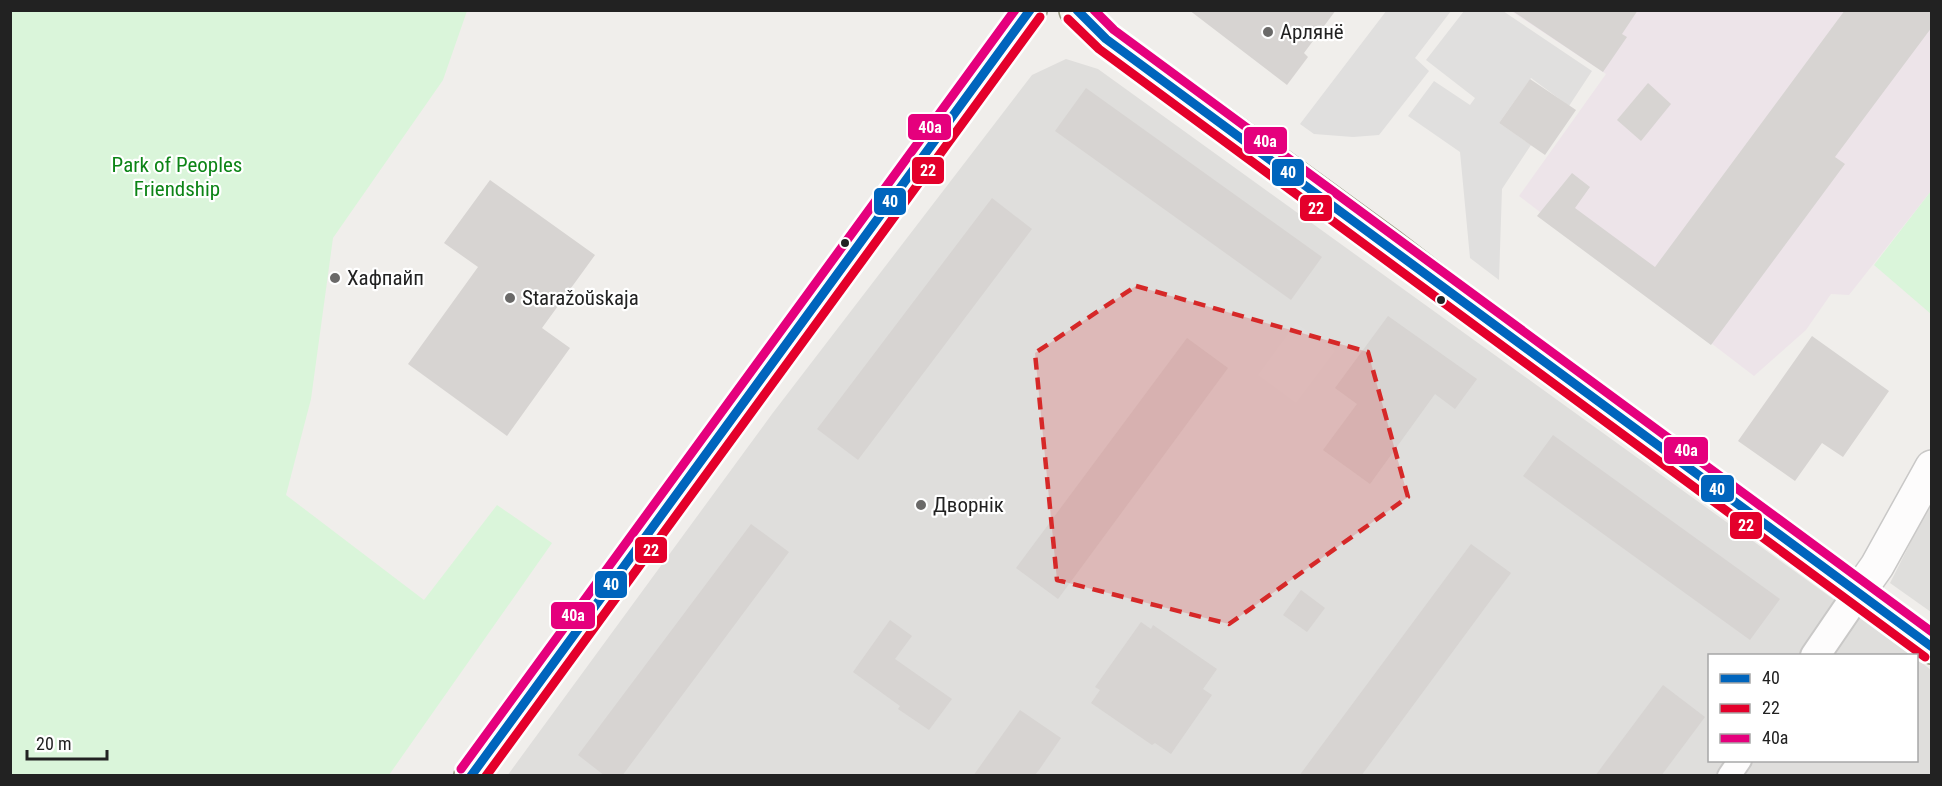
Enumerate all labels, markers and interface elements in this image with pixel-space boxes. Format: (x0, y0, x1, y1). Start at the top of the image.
place label: Арлянё (1280, 20, 1344, 44)
marker: Арлянё (1261, 25, 1275, 39)
line badge: 40а (907, 113, 952, 141)
text: 40а (918, 118, 942, 137)
line badge: 40а (1243, 126, 1288, 155)
text: 40а (1253, 132, 1277, 151)
park label: Park of Peoples Friendship (112, 153, 242, 201)
line badge: 22 (911, 156, 945, 185)
line badge: 40 (1271, 158, 1305, 187)
text: 22 (920, 161, 936, 180)
text: 40 (1280, 163, 1296, 182)
line badge: 40 (873, 187, 907, 216)
text: 40 (882, 192, 898, 211)
line badge: 22 (1299, 194, 1333, 222)
text: 22 (1308, 199, 1324, 218)
unlabelled marker (839, 237, 851, 249)
place label: Хафпайп (347, 266, 424, 290)
marker: Хафпайп (328, 271, 342, 285)
place label: Staražoŭskaja (522, 286, 639, 310)
marker: Staražoŭskaja (503, 291, 517, 305)
unlabelled marker (1435, 294, 1447, 306)
line badge: 40а (1663, 436, 1709, 465)
text: 40а (1674, 441, 1698, 460)
line badge: 40 (1700, 474, 1735, 503)
text: 40 (1709, 480, 1725, 499)
place label: Дворнік (933, 493, 1004, 517)
marker: Дворнік (914, 498, 928, 512)
line badge: 22 (1729, 511, 1763, 540)
text: 22 (1738, 516, 1754, 535)
line badge: 22 (634, 536, 668, 564)
text: 22 (643, 541, 659, 560)
line badge: 40 (594, 570, 628, 599)
text: 40 (603, 575, 619, 594)
line badge: 40а (550, 601, 596, 630)
text: 40а (561, 606, 585, 625)
legend (1708, 654, 1918, 762)
text: 40 (1762, 667, 1780, 688)
text: 22 (1762, 697, 1780, 718)
scale bar (27, 723, 106, 761)
text: 40а (1762, 727, 1788, 748)
text: 20 m (36, 733, 71, 754)

